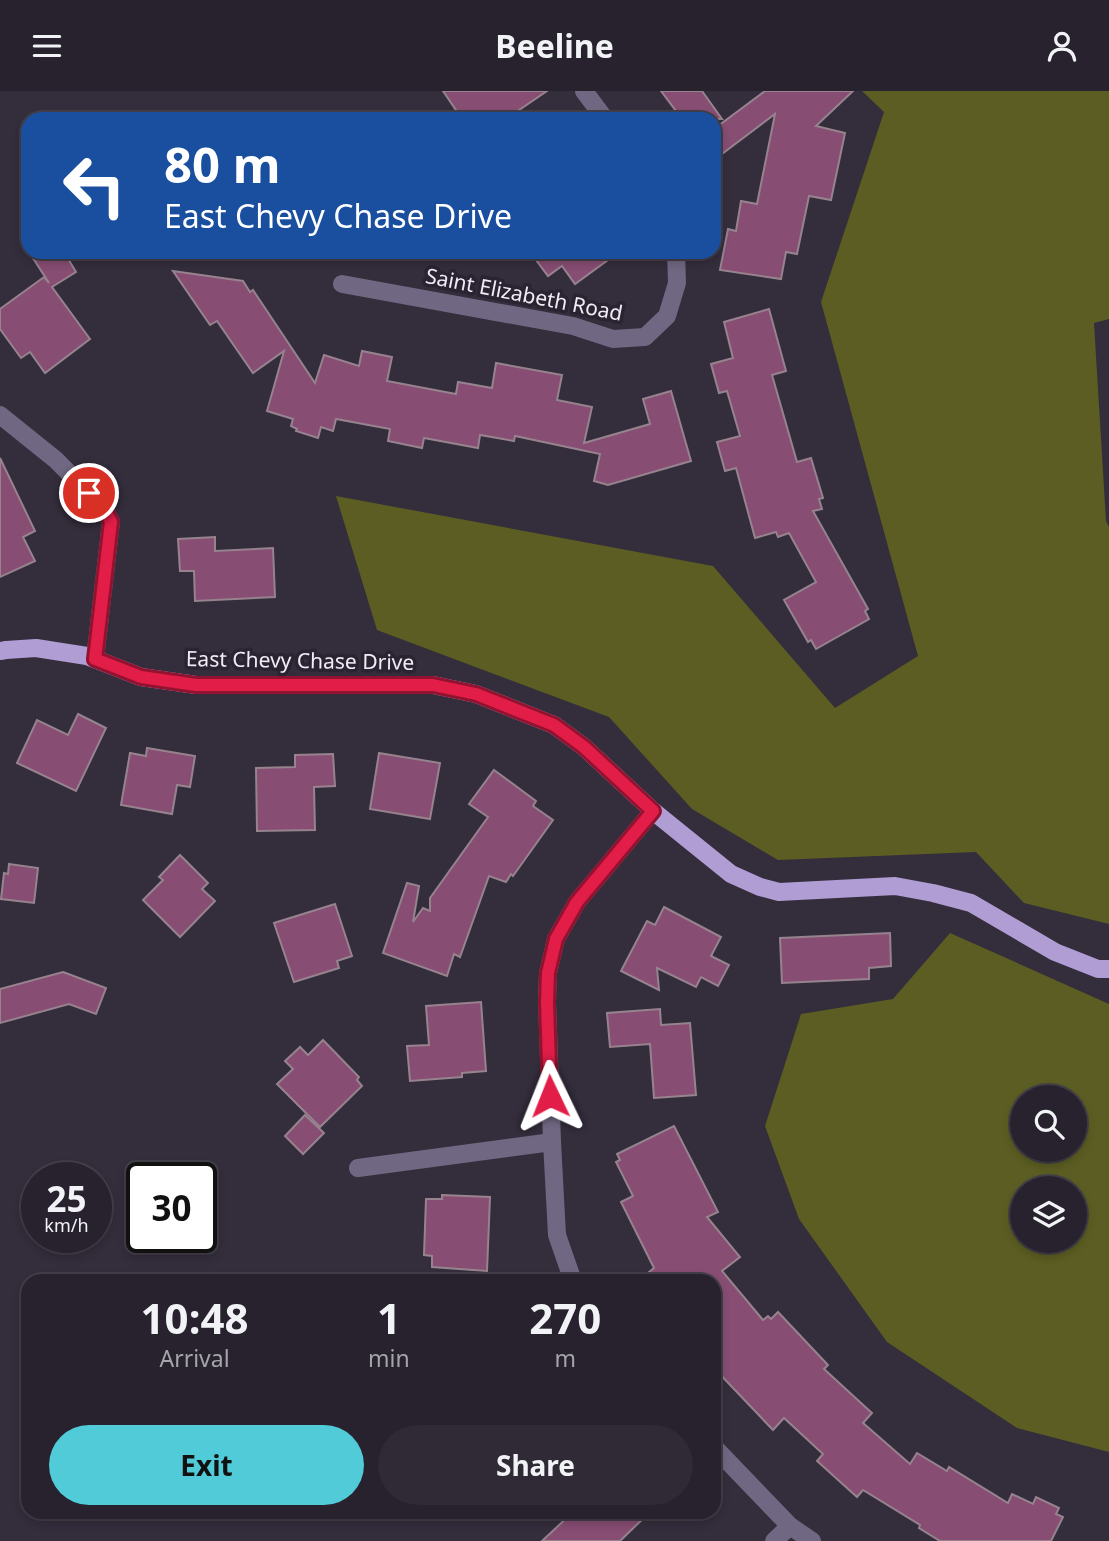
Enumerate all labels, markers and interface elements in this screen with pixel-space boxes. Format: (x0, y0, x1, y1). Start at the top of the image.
text: Beeline (495, 24, 614, 67)
icon: menu (28, 27, 66, 65)
icon: person (1043, 27, 1081, 65)
text: 80 m (164, 131, 281, 197)
icon: left (49, 140, 140, 231)
text: East Chevy Chase Drive (164, 194, 512, 237)
street label: Saint Elizabeth Road (423, 261, 625, 327)
pin (59, 463, 119, 523)
icon: arrive (70, 474, 108, 512)
street label: East Chevy Chase Drive (186, 644, 414, 676)
position arrow (513, 1059, 587, 1133)
map controls (1010, 1085, 1087, 1253)
button: search (1010, 1085, 1087, 1162)
speed limit sign: 30 (126, 1162, 217, 1253)
text: 25 (46, 1175, 87, 1222)
button: layers (1010, 1176, 1087, 1253)
text: km/h (44, 1213, 89, 1237)
text: 10:48 (141, 1289, 248, 1346)
text: 1 (377, 1289, 401, 1346)
text: 270 (529, 1289, 601, 1346)
text: Arrival (159, 1342, 230, 1374)
text: min (368, 1342, 410, 1374)
text: m (555, 1342, 576, 1374)
button: Exit (49, 1425, 364, 1505)
button: Share (378, 1425, 693, 1505)

